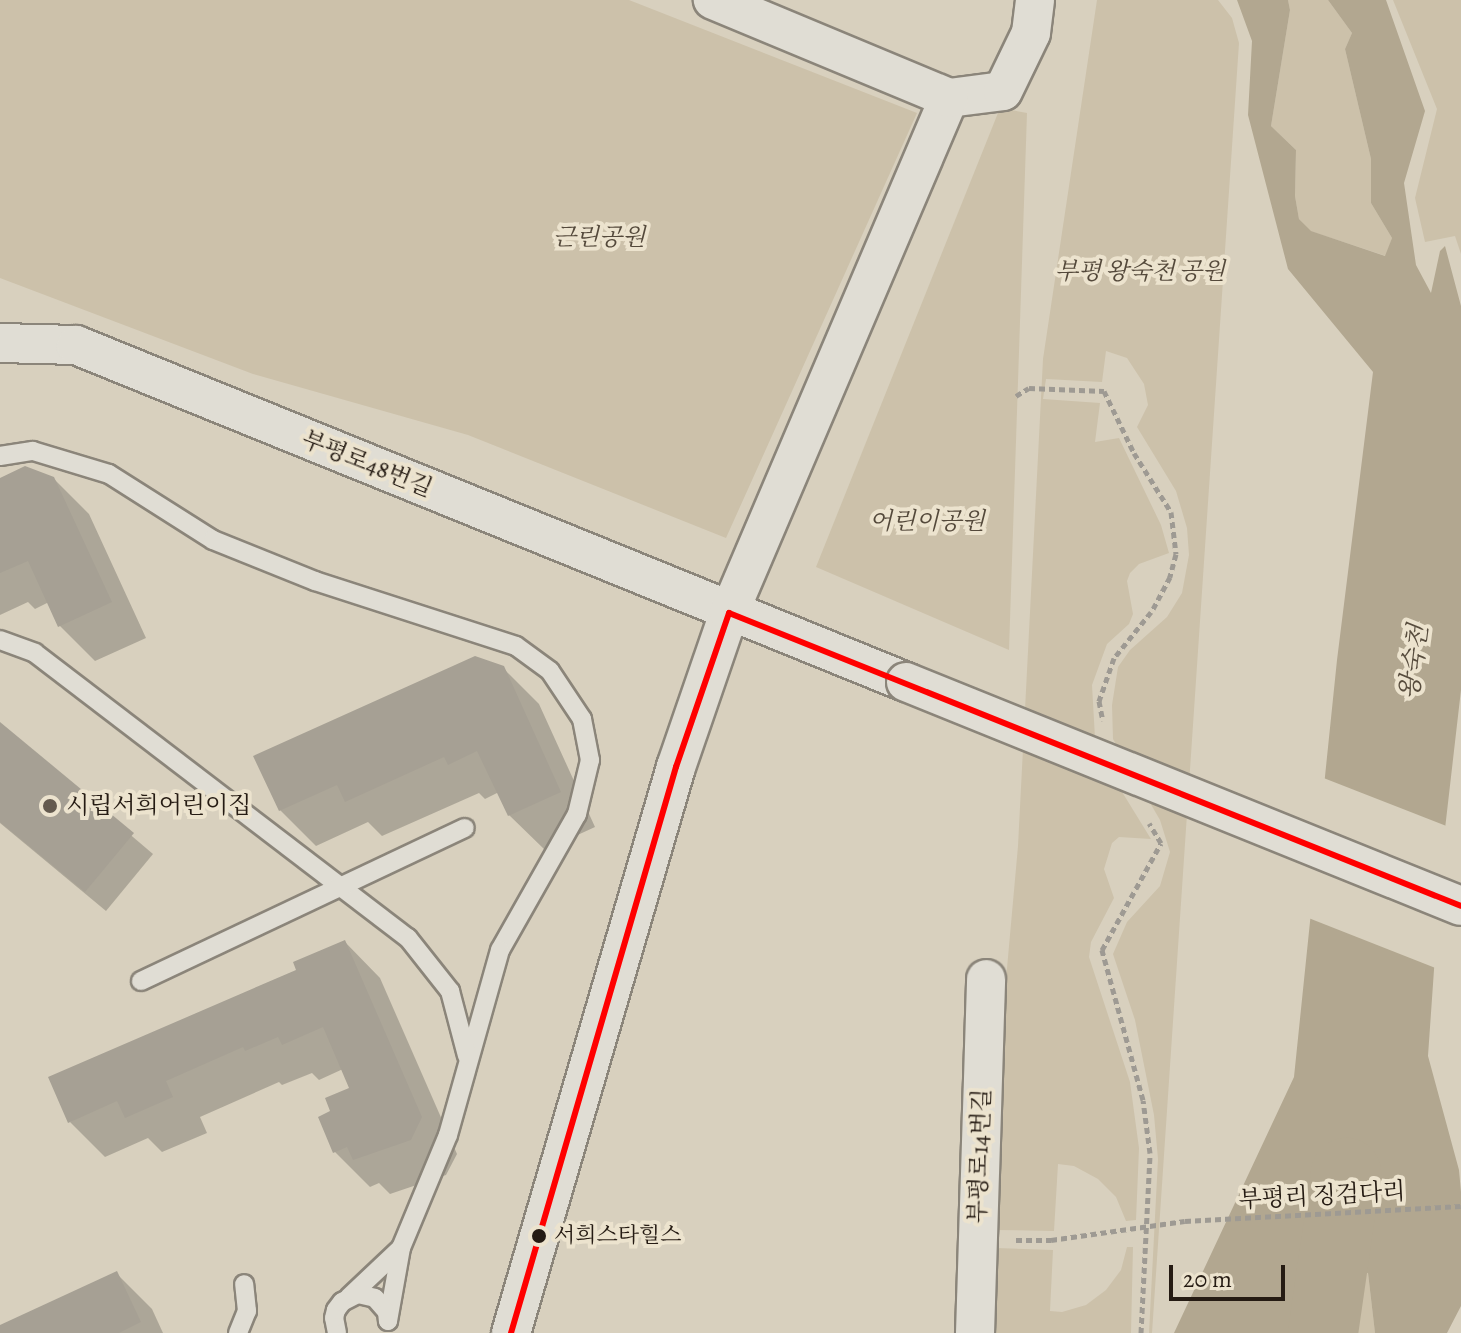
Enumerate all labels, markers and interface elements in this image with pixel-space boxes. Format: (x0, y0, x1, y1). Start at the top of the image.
park label: 근린공원 (553, 224, 645, 252)
park label: 부평 왕숙천 공원 (1055, 258, 1225, 286)
street label: 부평로48번길 (297, 425, 437, 503)
park label: 어린이공원 (869, 508, 985, 536)
water label: 왕숙천 (1393, 623, 1435, 701)
place label: 시립서희어린이집 (66, 792, 251, 820)
marker: 시립서희어린이집 (41, 797, 59, 815)
street label: 부평로14번길 (963, 1088, 997, 1224)
street label: 부평리 징검다리 (1238, 1177, 1406, 1215)
place label: 서희스타힐스 (554, 1223, 682, 1249)
marker: 서희스타힐스 (531, 1228, 547, 1244)
scale bar (1173, 1249, 1289, 1299)
text: 20 m (1183, 1263, 1232, 1295)

